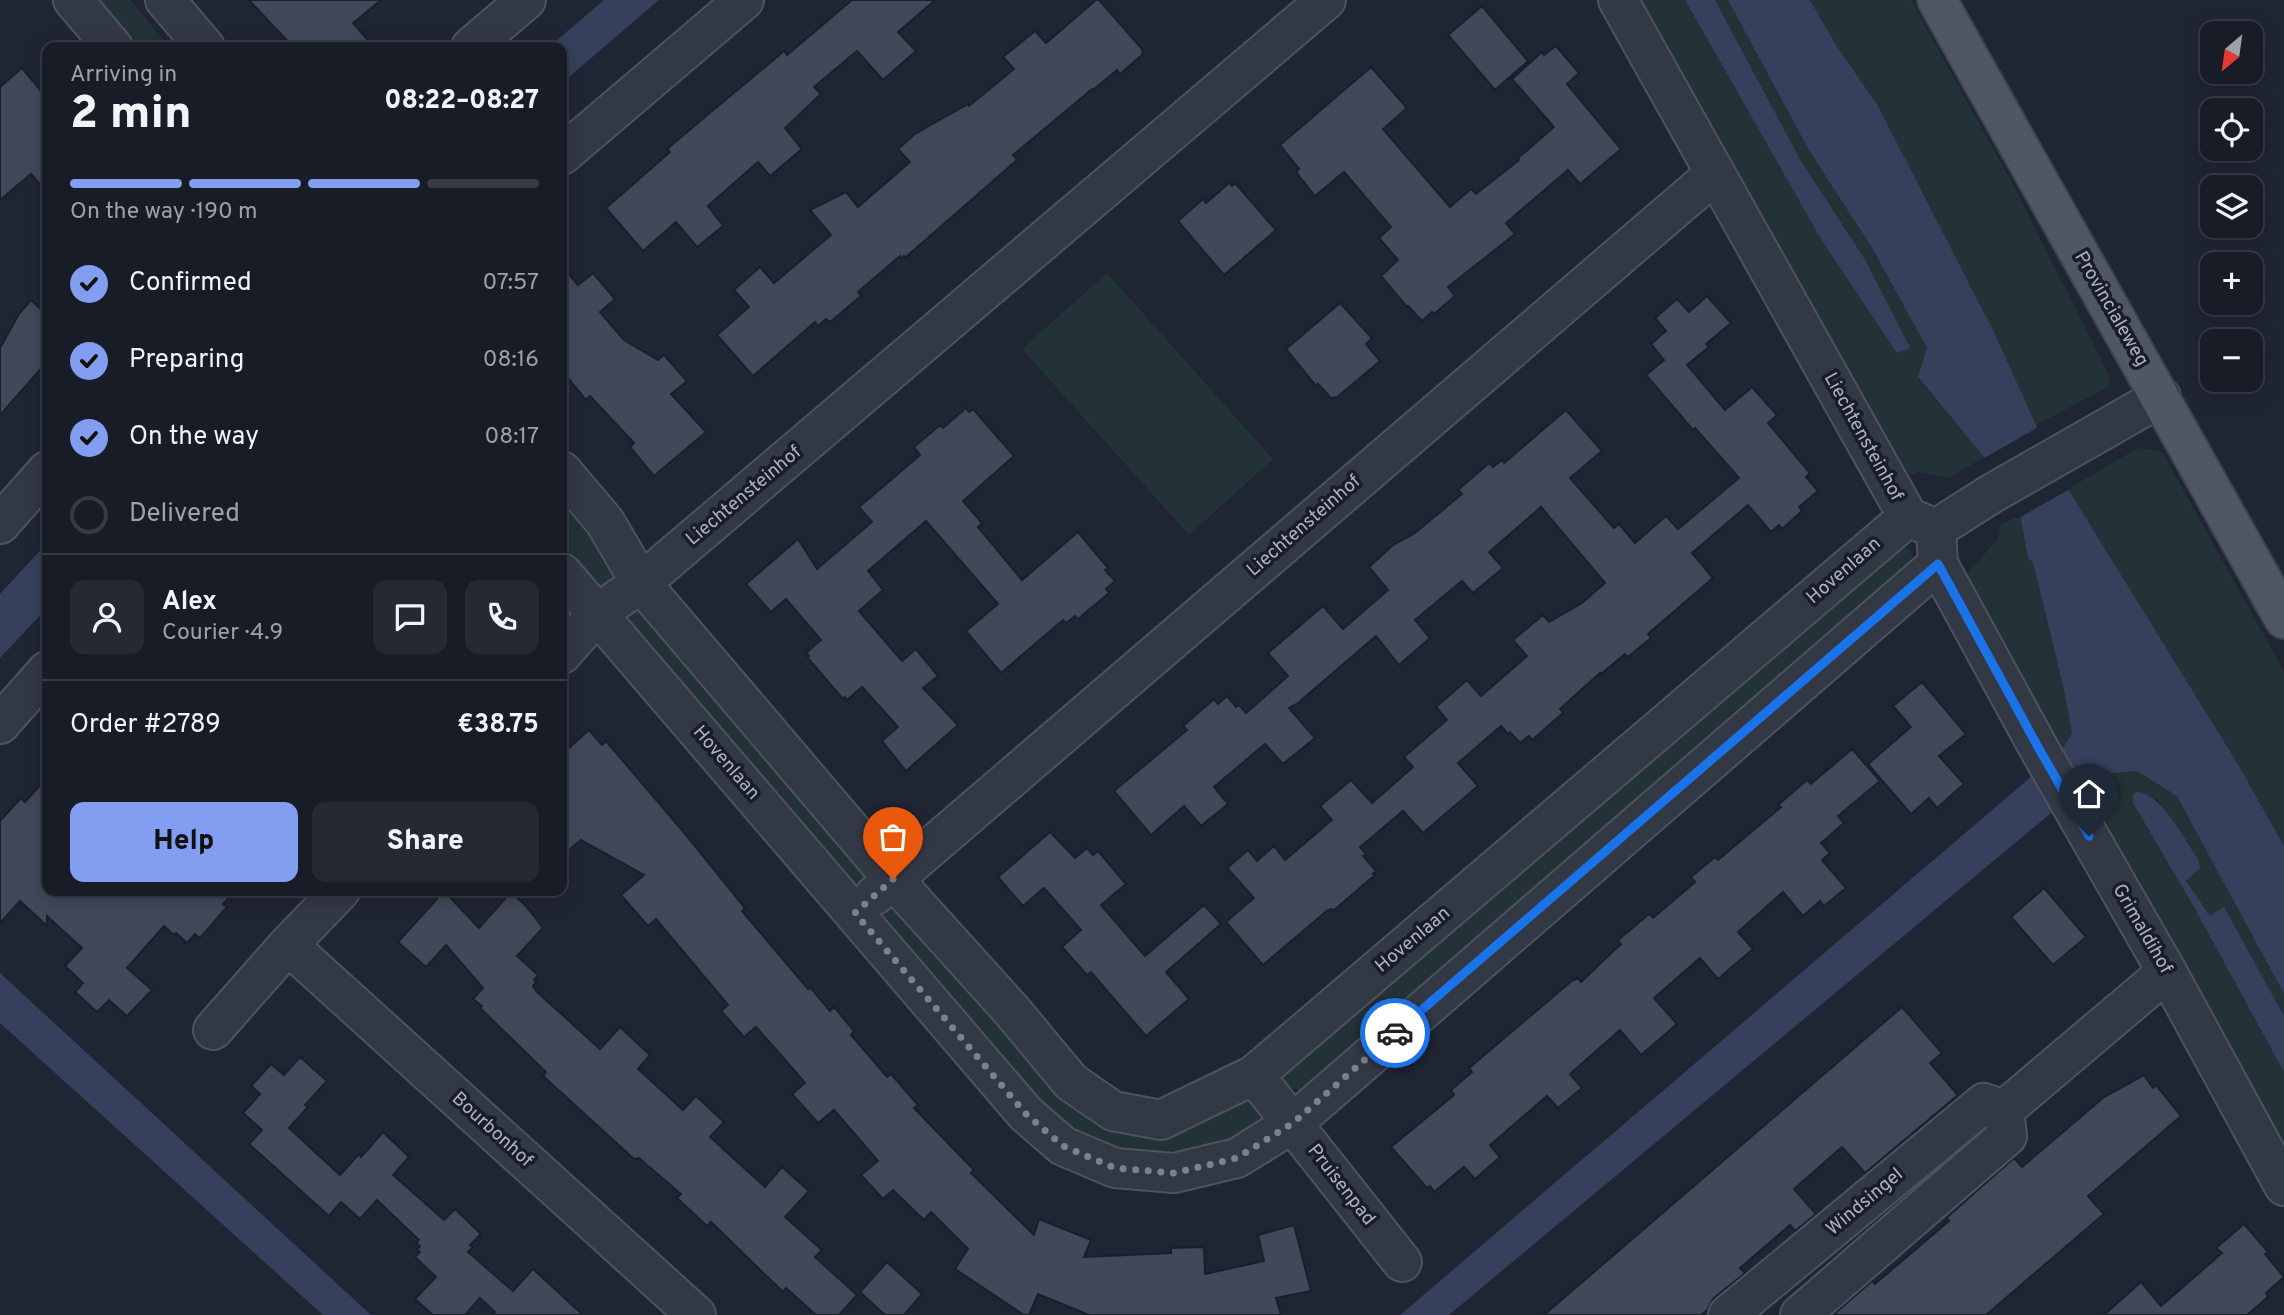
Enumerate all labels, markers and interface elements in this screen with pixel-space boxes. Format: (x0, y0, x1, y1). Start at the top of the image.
north arrow (2200, 21, 2263, 84)
map controls (2200, 21, 2263, 392)
text: Arriving in (70, 61, 177, 90)
text: 08:22–08:27 (384, 85, 539, 118)
text: 2 min (70, 86, 192, 145)
button: locate (2200, 98, 2263, 161)
button: layers (2200, 175, 2263, 238)
text: On the way · 190 m (70, 198, 258, 227)
street label: Provincialeweg (2068, 247, 2154, 371)
button: + (2200, 252, 2263, 315)
icon: check (70, 265, 108, 303)
text: Confirmed (129, 267, 252, 300)
text: 07:57 (483, 269, 539, 298)
button: − (2200, 329, 2263, 392)
icon: check (70, 342, 108, 380)
text: Preparing (129, 344, 244, 377)
text: 08:16 (483, 346, 539, 375)
street label: Liechtensteinhof (1818, 369, 1909, 506)
icon: check (70, 419, 108, 457)
text: On the way (129, 421, 259, 454)
text: 08:17 (485, 423, 539, 452)
street label: Liechtensteinhof (681, 440, 807, 551)
street label: Liechtensteinhof (1242, 470, 1366, 582)
text: Delivered (129, 498, 240, 531)
street label: Hovenlaan (1802, 532, 1886, 610)
button: person (70, 580, 144, 654)
button: chat (373, 580, 447, 654)
button: phone (465, 580, 539, 654)
text: Alex (162, 586, 217, 619)
text: Courier · 4.9 (162, 619, 283, 648)
text: Order #2789 (70, 709, 221, 742)
text: €38.75 (457, 709, 539, 742)
street label: Hovenlaan (687, 721, 765, 805)
pin (2059, 764, 2119, 836)
icon: home (2070, 775, 2108, 813)
button: Help (70, 802, 298, 882)
button: Share (312, 802, 539, 882)
pin (863, 807, 923, 879)
icon: bag (874, 818, 912, 856)
street label: Grimaldihof (2107, 880, 2178, 979)
street label: Hovenlaan (1371, 902, 1455, 978)
courier (1360, 998, 1430, 1068)
icon: car (1376, 1014, 1414, 1052)
street label: Bourbonhof (446, 1087, 538, 1173)
street label: Pruisenpad (1302, 1139, 1380, 1231)
street label: Windsingel (1822, 1163, 1908, 1241)

